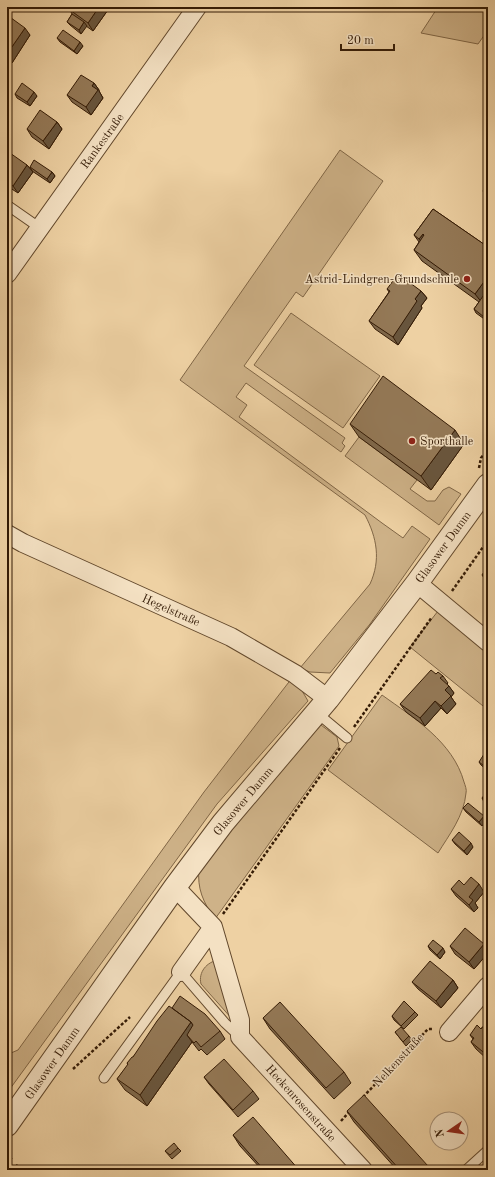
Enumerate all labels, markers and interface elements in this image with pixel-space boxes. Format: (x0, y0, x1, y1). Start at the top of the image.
scale bar (341, 26, 394, 52)
text: 20 m (347, 35, 374, 47)
street label: Rankestraße (79, 111, 127, 171)
place label: Astrid-Lindgren-Grundschule (305, 274, 459, 286)
marker: Astrid-Lindgren-Grundschule (462, 274, 472, 284)
marker: Sporthalle (407, 436, 417, 446)
place label: Sporthalle (420, 436, 474, 448)
street label: Glasower Damm (414, 509, 474, 586)
street label: Hegelstraße (140, 593, 202, 629)
street label: Glasower Damm (212, 765, 276, 838)
street label: Glasower Damm (23, 1025, 83, 1102)
street label: Nelkenstraße (371, 1031, 427, 1090)
street label: Heckenrosenstraße (263, 1063, 338, 1145)
north arrow (429, 1111, 469, 1151)
text: N (434, 1127, 447, 1138)

